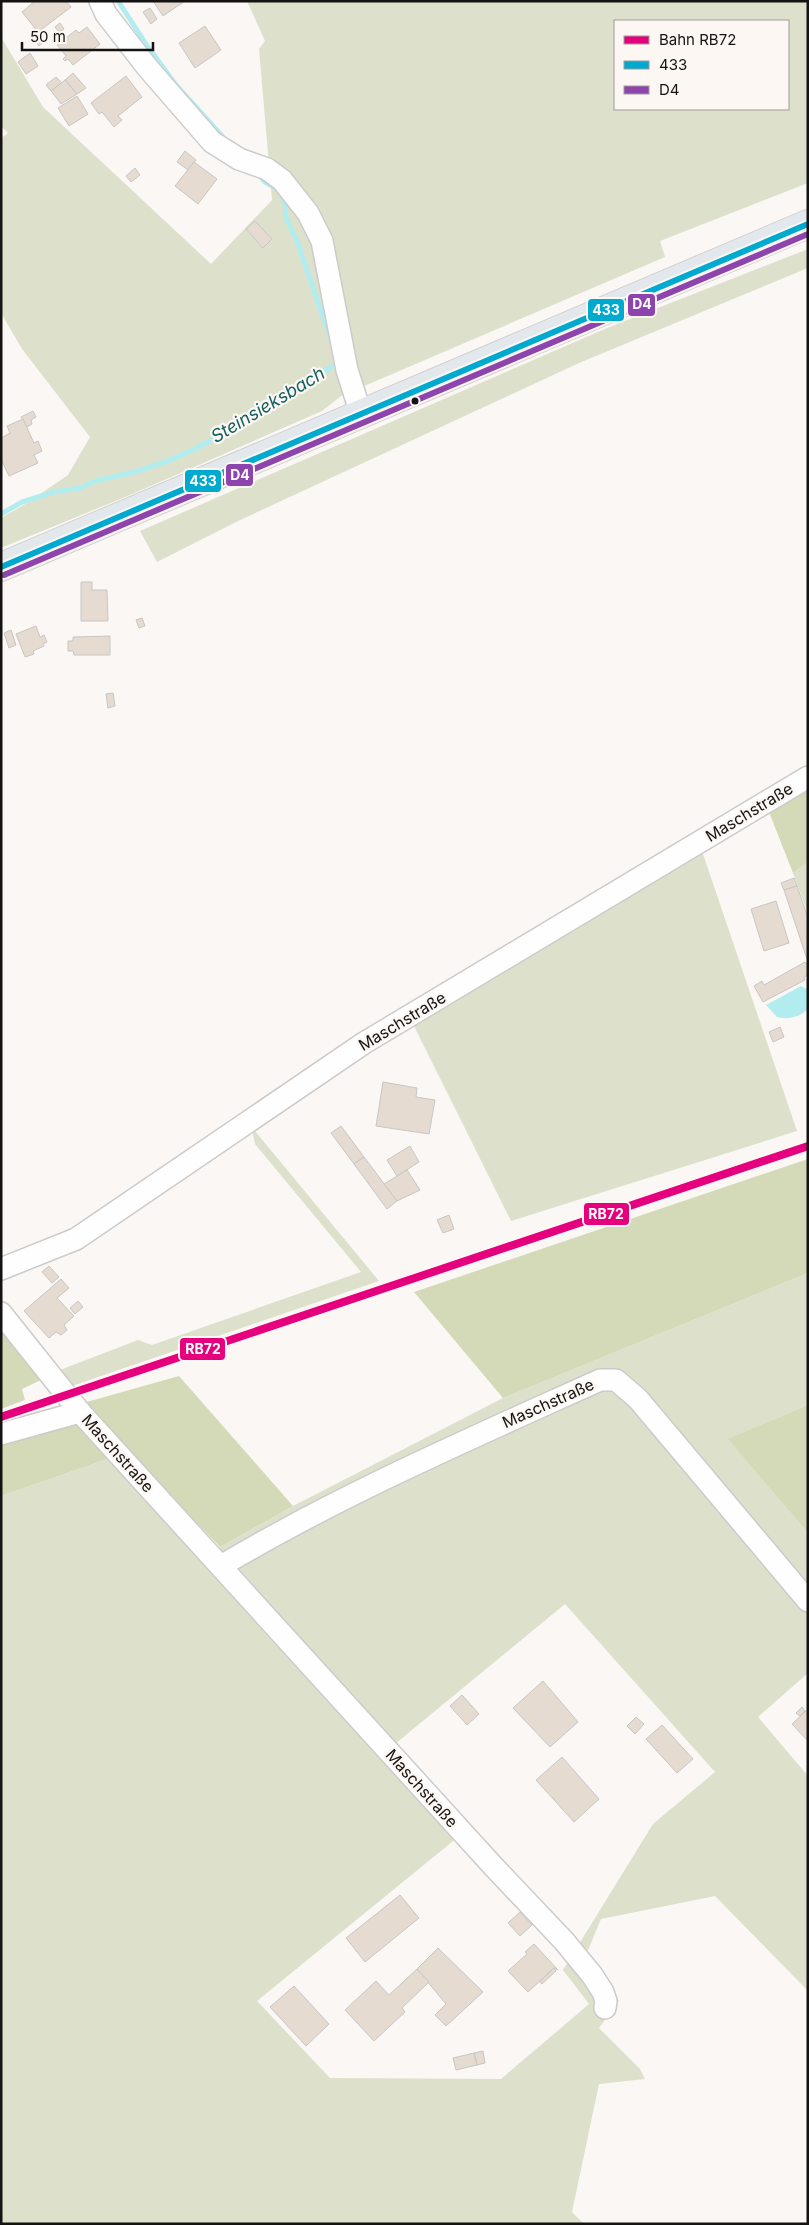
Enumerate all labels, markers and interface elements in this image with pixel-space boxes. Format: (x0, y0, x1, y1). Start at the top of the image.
scale bar (22, 20, 154, 52)
legend (614, 20, 789, 110)
text: 50 m (30, 27, 66, 46)
text: Bahn RB72 (659, 30, 736, 49)
text: 433 (659, 55, 687, 74)
text: D4 (659, 80, 680, 99)
line badge: D4 (627, 293, 656, 317)
text: D4 (632, 295, 652, 312)
line badge: 433 (587, 298, 625, 322)
text: 433 (592, 301, 620, 318)
water label: Steinsieksbach (207, 362, 329, 447)
unlabelled marker (410, 396, 420, 406)
line badge: D4 (225, 463, 254, 487)
text: D4 (230, 466, 250, 483)
line badge: 433 (184, 469, 222, 493)
text: 433 (189, 472, 217, 489)
street label: Maschstraße (702, 778, 796, 846)
street label: Maschstraße (355, 987, 449, 1055)
line badge: RB72 (583, 1202, 630, 1226)
text: RB72 (588, 1205, 624, 1222)
line badge: RB72 (179, 1337, 226, 1361)
text: RB72 (185, 1340, 221, 1357)
street label: Maschstraße (499, 1374, 597, 1432)
street label: Maschstraße (78, 1410, 158, 1496)
street label: Maschstraße (382, 1745, 462, 1831)

